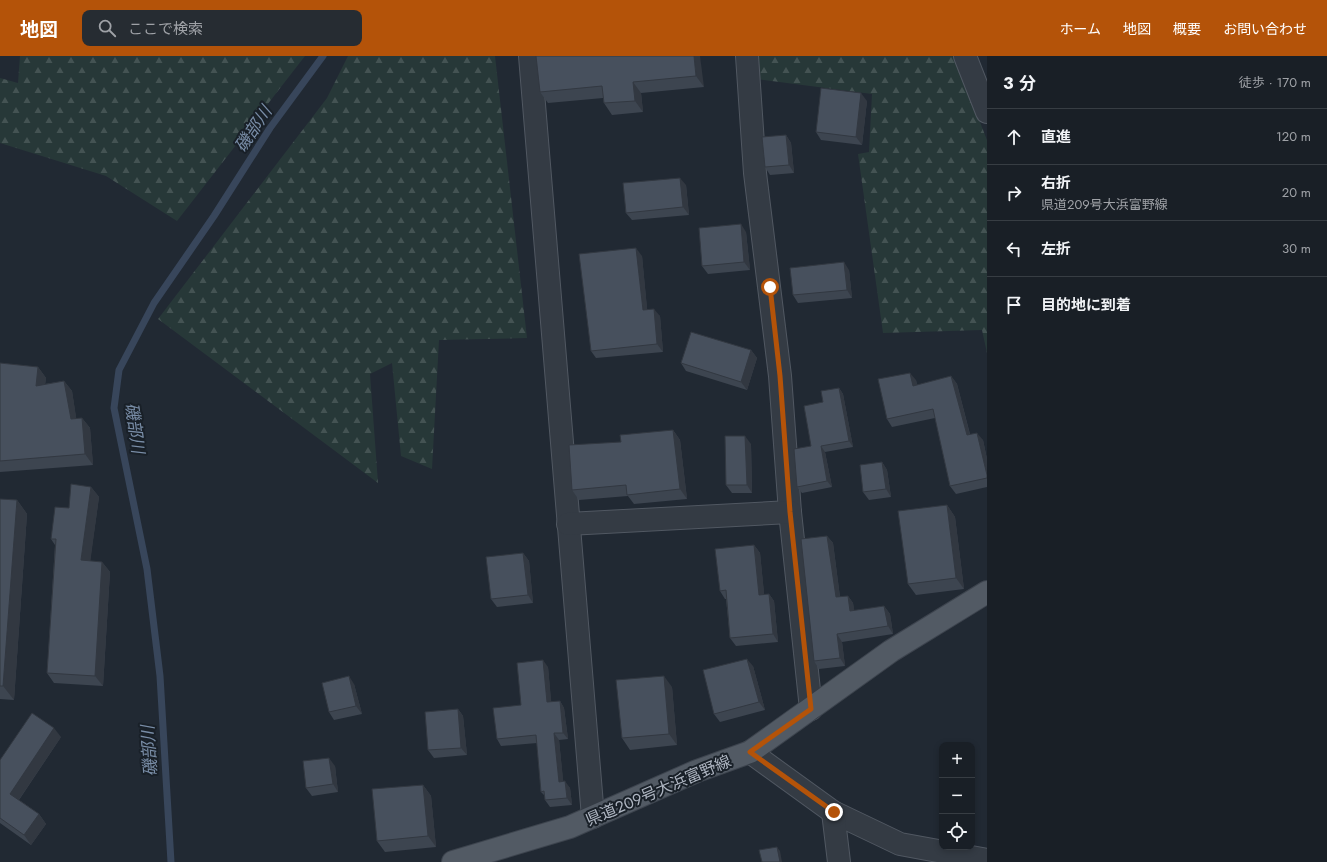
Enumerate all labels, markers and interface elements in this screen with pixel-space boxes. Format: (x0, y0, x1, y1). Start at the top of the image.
search box (82, 10, 362, 46)
text: 地図 (20, 16, 58, 43)
icon: search (96, 17, 118, 39)
text: ここで検索 (128, 18, 203, 40)
text: ホーム (1059, 19, 1101, 39)
text: 地図 (1123, 19, 1151, 39)
text: 概要 (1173, 19, 1201, 39)
text: お問い合わせ (1223, 19, 1307, 39)
text: 3 分 (1003, 71, 1036, 95)
text: 徒歩 · 170 m (1239, 73, 1311, 92)
water label: 磯部川 (229, 99, 278, 157)
icon: ahead (1003, 126, 1025, 148)
text: 直進 (1041, 126, 1071, 148)
text: 120 m (1276, 127, 1311, 146)
text: 右折 (1041, 172, 1071, 194)
icon: right (1003, 182, 1025, 204)
text: 20 m (1282, 183, 1311, 202)
text: 県道209号大浜富野線 (1041, 195, 1168, 214)
icon: left (1003, 238, 1025, 260)
text: 左折 (1041, 238, 1071, 260)
text: 30 m (1282, 239, 1311, 258)
route start (761, 278, 779, 296)
icon: arrive (1003, 294, 1025, 316)
text: 目的地に到着 (1041, 294, 1131, 316)
water label: 磯部川 (120, 401, 151, 457)
water label: 磯部川 (135, 723, 163, 777)
map controls (939, 742, 975, 850)
button: + (939, 742, 975, 778)
street label: 県道209号大浜富野線 (582, 749, 734, 832)
button: − (939, 778, 975, 814)
route end (825, 803, 843, 821)
button: locate (939, 814, 975, 850)

